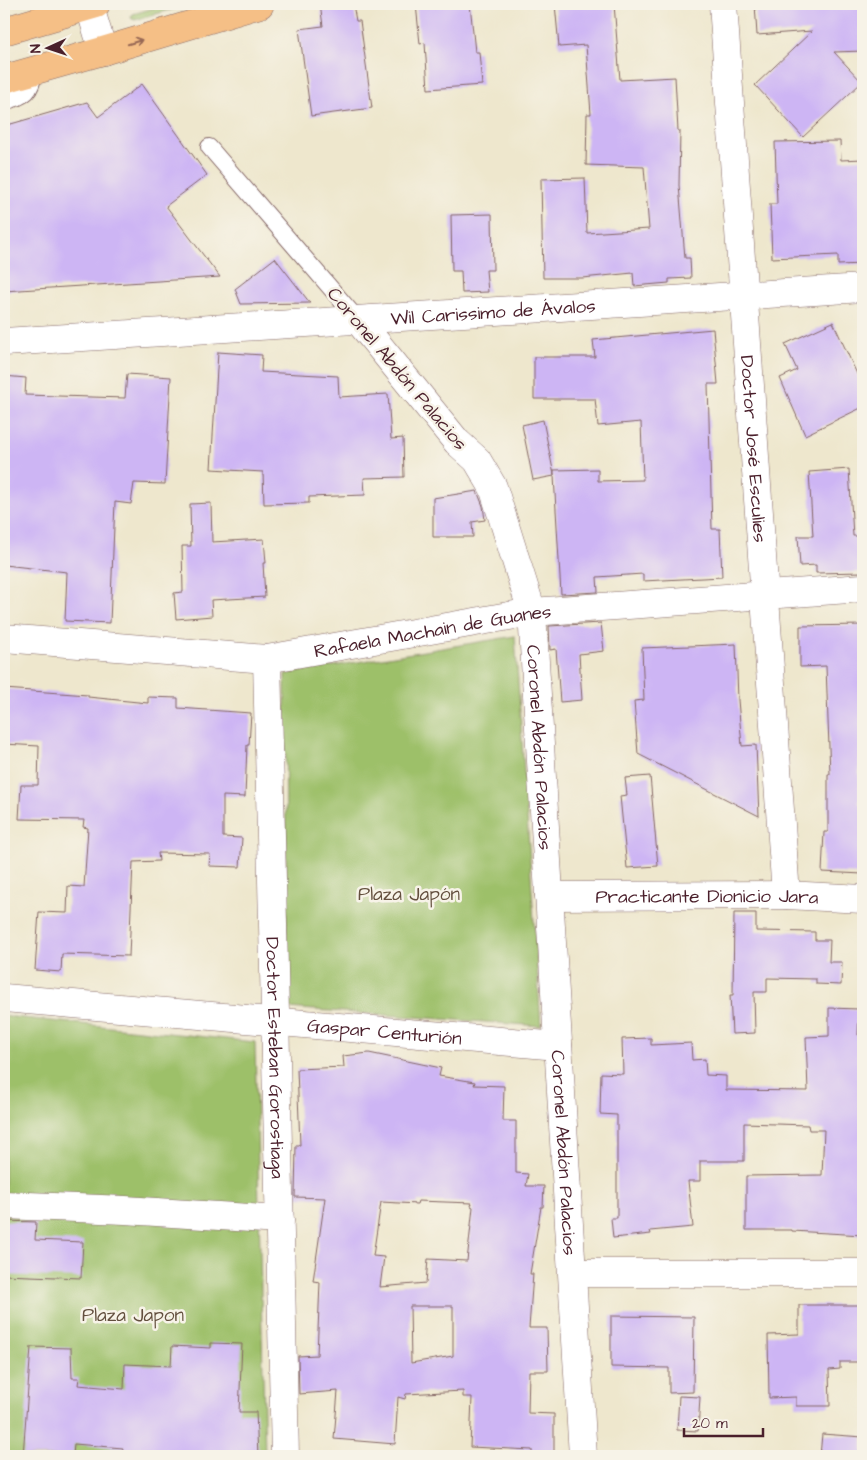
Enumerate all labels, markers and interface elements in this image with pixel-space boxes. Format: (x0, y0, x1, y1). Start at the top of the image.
north arrow (22, 22, 72, 72)
one-way arrow (126, 36, 142, 46)
text: N (26, 44, 46, 54)
street label: Coronel Abdón Palacios (320, 282, 473, 456)
street label: Wil Carissimo de Ávalos (390, 293, 597, 333)
street label: Doctor José Esculies (733, 354, 773, 544)
street label: Rafaela Machain de Guanes (312, 599, 552, 665)
street label: Coronel Abdón Palacios (519, 644, 558, 851)
park label: Plaza Japón (358, 881, 460, 908)
street label: Practicante Dionicio Jara (595, 883, 819, 912)
street label: Doctor Esteban Gorostiaga (258, 937, 291, 1180)
street label: Gaspar Centurión (306, 1012, 463, 1053)
street label: Coronel Abdón Palacios (543, 1049, 583, 1256)
park label: Plaza Japon (82, 1302, 184, 1329)
scale bar (684, 1405, 763, 1437)
text: 20 m (692, 1413, 728, 1434)

